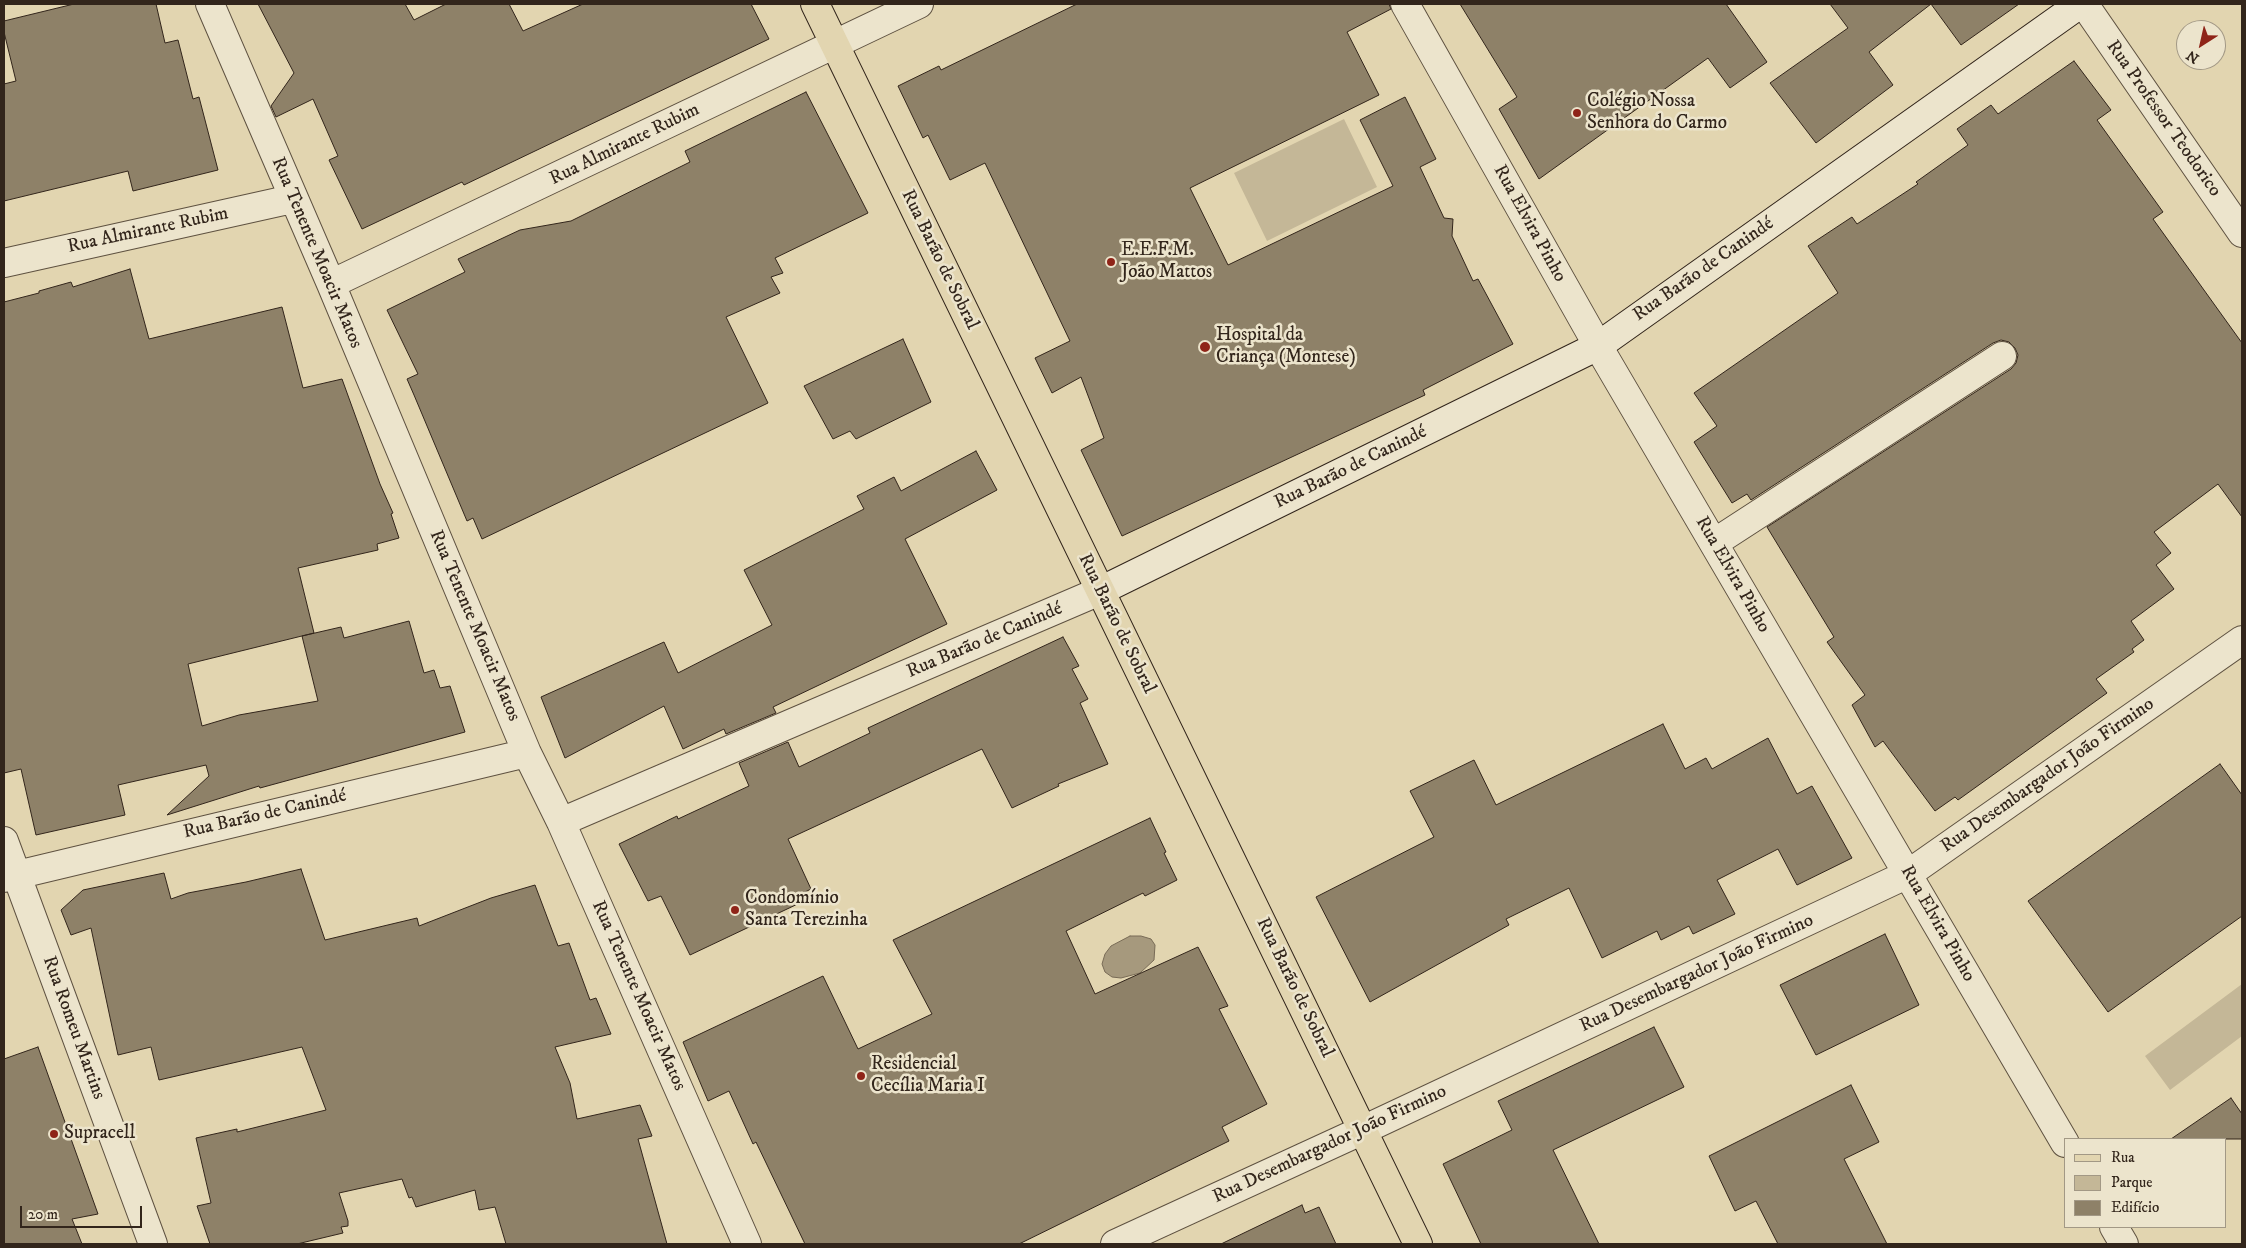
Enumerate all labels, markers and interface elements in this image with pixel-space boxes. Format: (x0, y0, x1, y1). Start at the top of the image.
north arrow (2176, 20, 2226, 70)
street label: Rua Professor Teodorico (2100, 36, 2226, 202)
text: N (2183, 46, 2203, 67)
place label: Colégio Nossa Senhora do Carmo (1587, 91, 1727, 135)
street label: Rua Almirante Rubim (546, 99, 704, 191)
marker: Colégio Nossa Senhora do Carmo (1571, 107, 1583, 119)
street label: Rua Tenente Moacir Matos (265, 154, 367, 352)
street label: Rua Elvira Pinho (1487, 161, 1571, 287)
street label: Rua Barão de Sobral (895, 186, 983, 334)
street label: Rua Almirante Rubim (66, 203, 230, 259)
street label: Rua Barão de Canindé (1629, 213, 1779, 327)
place label: E.E.F.M. João Mattos (1121, 240, 1212, 284)
marker: E.E.F.M. João Mattos (1105, 256, 1117, 268)
place label: Hospital da Criança (Montese) (1216, 325, 1356, 369)
marker: Hospital da Criança (Montese) (1198, 340, 1212, 354)
street label: Rua Barão de Canindé (1271, 421, 1431, 515)
street label: Rua Elvira Pinho (1690, 513, 1774, 637)
street label: Rua Tenente Moacir Matos (423, 527, 525, 725)
street label: Rua Barão de Sobral (1072, 550, 1160, 698)
street label: Rua Barão de Canindé (904, 598, 1066, 684)
street label: Rua Desembargador João Firmino (1937, 693, 2159, 859)
street label: Rua Barão de Canindé (181, 785, 349, 845)
street label: Rua Elvira Pinho (1895, 862, 1979, 986)
place label: Condomínio Santa Terezinha (745, 888, 867, 932)
street label: Rua Tenente Moacir Matos (586, 897, 690, 1095)
marker: Condomínio Santa Terezinha (729, 904, 741, 916)
street label: Rua Desembargador João Firmino (1576, 910, 1818, 1038)
street label: Rua Barão de Sobral (1250, 914, 1338, 1062)
street label: Rua Romeu Martins (36, 953, 110, 1103)
place label: Residencial Cecília Maria I (871, 1054, 985, 1098)
marker: Residencial Cecília Maria I (855, 1070, 867, 1082)
street label: Rua Desembargador João Firmino (1209, 1081, 1451, 1209)
place label: Supracell (64, 1123, 135, 1145)
marker: Supracell (48, 1128, 60, 1140)
legend (2064, 1138, 2226, 1228)
text: Rua (2111, 1148, 2135, 1167)
text: Parque (2111, 1173, 2152, 1192)
scale bar (22, 1196, 145, 1228)
text: Edifício (2111, 1198, 2159, 1217)
text: 20 m (28, 1205, 58, 1224)

